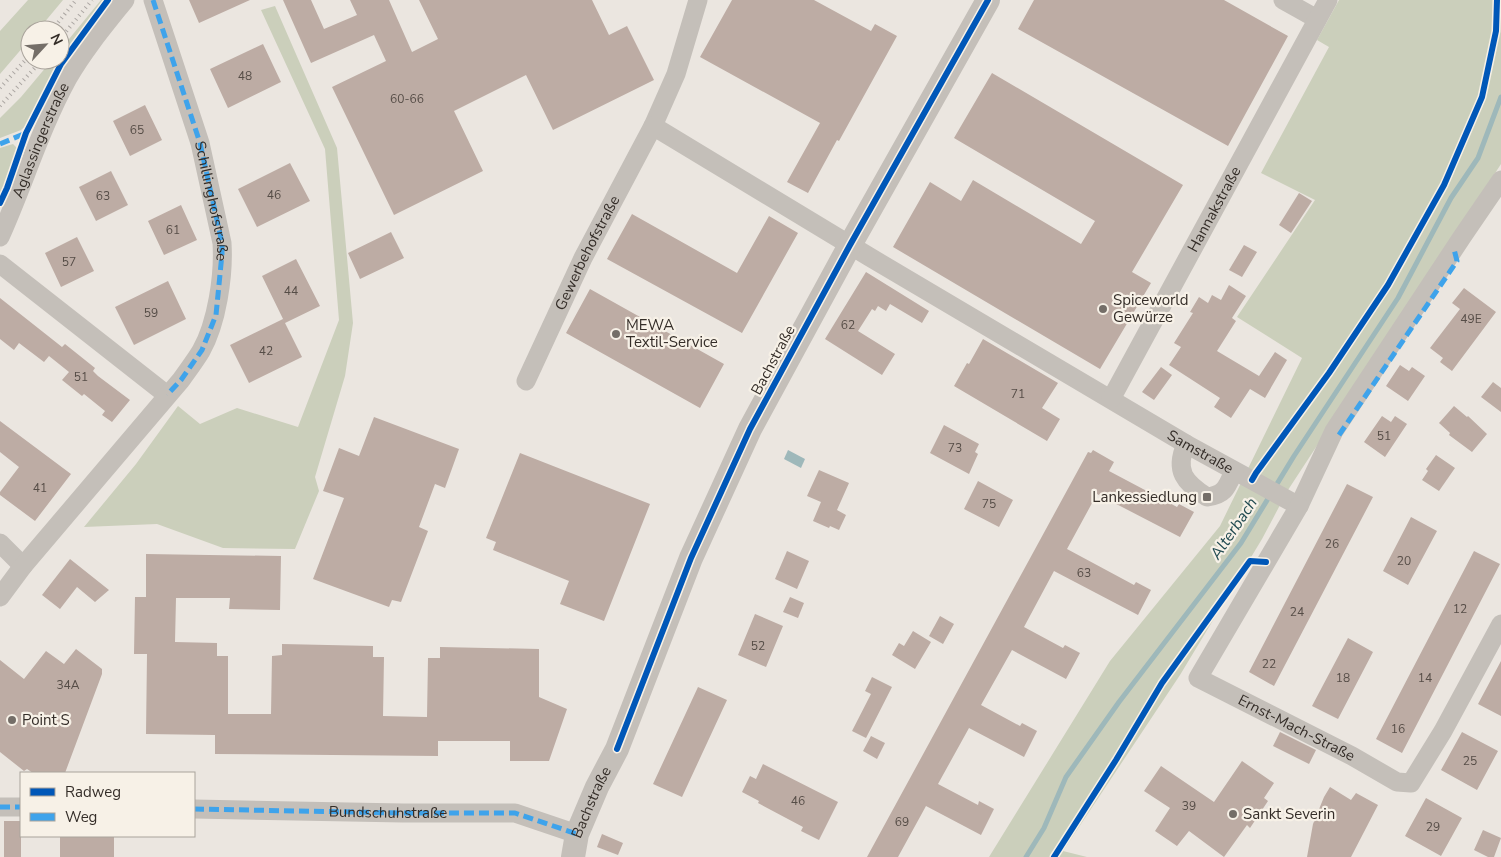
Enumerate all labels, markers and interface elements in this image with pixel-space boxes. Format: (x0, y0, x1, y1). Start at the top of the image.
north arrow (20, 20, 70, 70)
text: N (45, 31, 67, 48)
house number: 48 (238, 68, 252, 84)
street label: Aglassingerstraße (7, 79, 74, 201)
house number: 60-66 (390, 91, 424, 107)
house number: 65 (130, 122, 144, 138)
street label: Schillinghofstraße (190, 139, 232, 262)
street label: Hannakstraße (1183, 163, 1246, 256)
house number: 46 (267, 187, 281, 203)
house number: 63 (96, 188, 110, 204)
street label: Gewerbehofstraße (550, 192, 624, 314)
house number: 61 (166, 222, 180, 238)
house number: 57 (62, 254, 76, 270)
house number: 44 (284, 283, 298, 299)
place label: Spiceworld Gewürze (1113, 290, 1188, 327)
marker: Spiceworld Gewürze (1097, 303, 1109, 315)
house number: 59 (144, 305, 158, 321)
house number: 49E (1460, 311, 1482, 327)
place label: MEWA Textil-Service (626, 315, 718, 352)
house number: 62 (841, 317, 855, 333)
street label: Bachstraße (746, 322, 800, 398)
marker: MEWA Textil-Service (610, 328, 622, 340)
house number: 42 (259, 343, 273, 359)
house number: 51 (74, 369, 88, 385)
house number: 71 (1011, 386, 1025, 402)
street label: Samstraße (1164, 425, 1237, 478)
house number: 51 (1377, 428, 1391, 444)
house number: 73 (948, 440, 962, 456)
house number: 41 (33, 480, 47, 496)
place label: Lankessiedlung (1092, 487, 1197, 507)
marker: Lankessiedlung (1201, 491, 1213, 503)
water label: Alterbach (1204, 493, 1263, 565)
house number: 75 (982, 496, 996, 512)
house number: 26 (1325, 536, 1339, 552)
house number: 20 (1397, 553, 1411, 569)
house number: 63 (1077, 565, 1091, 581)
house number: 12 (1453, 601, 1467, 617)
house number: 24 (1290, 604, 1304, 620)
house number: 52 (751, 638, 765, 654)
house number: 22 (1262, 656, 1276, 672)
house number: 18 (1336, 670, 1350, 686)
house number: 14 (1418, 670, 1432, 686)
house number: 34A (56, 677, 80, 693)
street label: Ernst-Mach-Straße (1235, 690, 1358, 766)
place label: Point S (22, 710, 70, 730)
marker: Point S (6, 714, 18, 726)
house number: 16 (1391, 721, 1405, 737)
house number: 25 (1463, 753, 1477, 769)
street label: Bachstraße (566, 763, 616, 841)
legend (20, 772, 195, 837)
text: Radweg (65, 782, 121, 802)
house number: 46 (791, 793, 805, 809)
house number: 39 (1182, 798, 1196, 814)
street label: Bundschuhstraße (329, 802, 447, 823)
place label: Sankt Severin (1243, 804, 1335, 824)
text: Weg (65, 807, 97, 827)
marker: Sankt Severin (1227, 808, 1239, 820)
house number: 69 (895, 814, 909, 830)
house number: 29 (1426, 819, 1440, 835)

